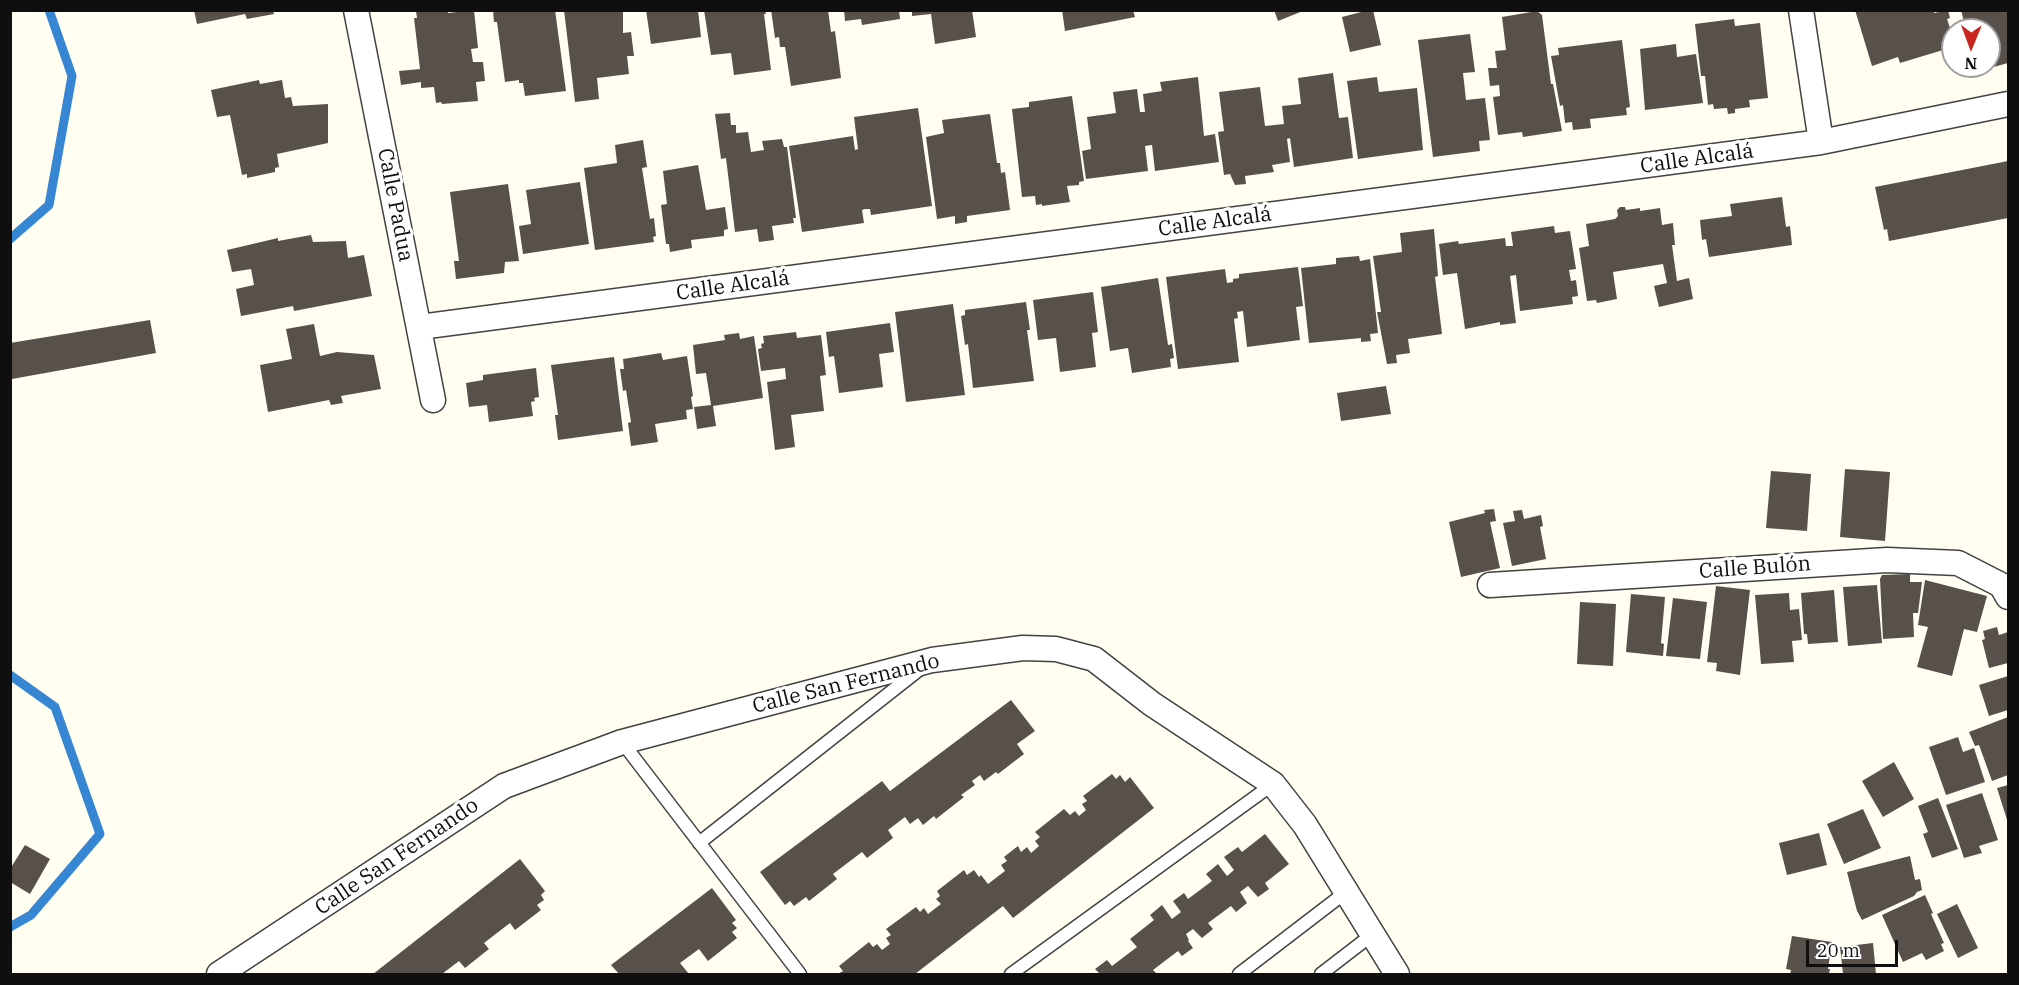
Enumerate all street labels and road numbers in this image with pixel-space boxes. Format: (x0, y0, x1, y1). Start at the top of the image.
street label: Calle Alcalá (1639, 139, 1755, 179)
street label: Calle Padua (372, 146, 418, 264)
street label: Calle Alcalá (1157, 202, 1273, 242)
street label: Calle Alcalá (675, 266, 791, 306)
street label: Calle Bulón (1698, 552, 1812, 584)
street label: Calle San Fernando (750, 649, 942, 719)
street label: Calle San Fernando (311, 793, 483, 921)

